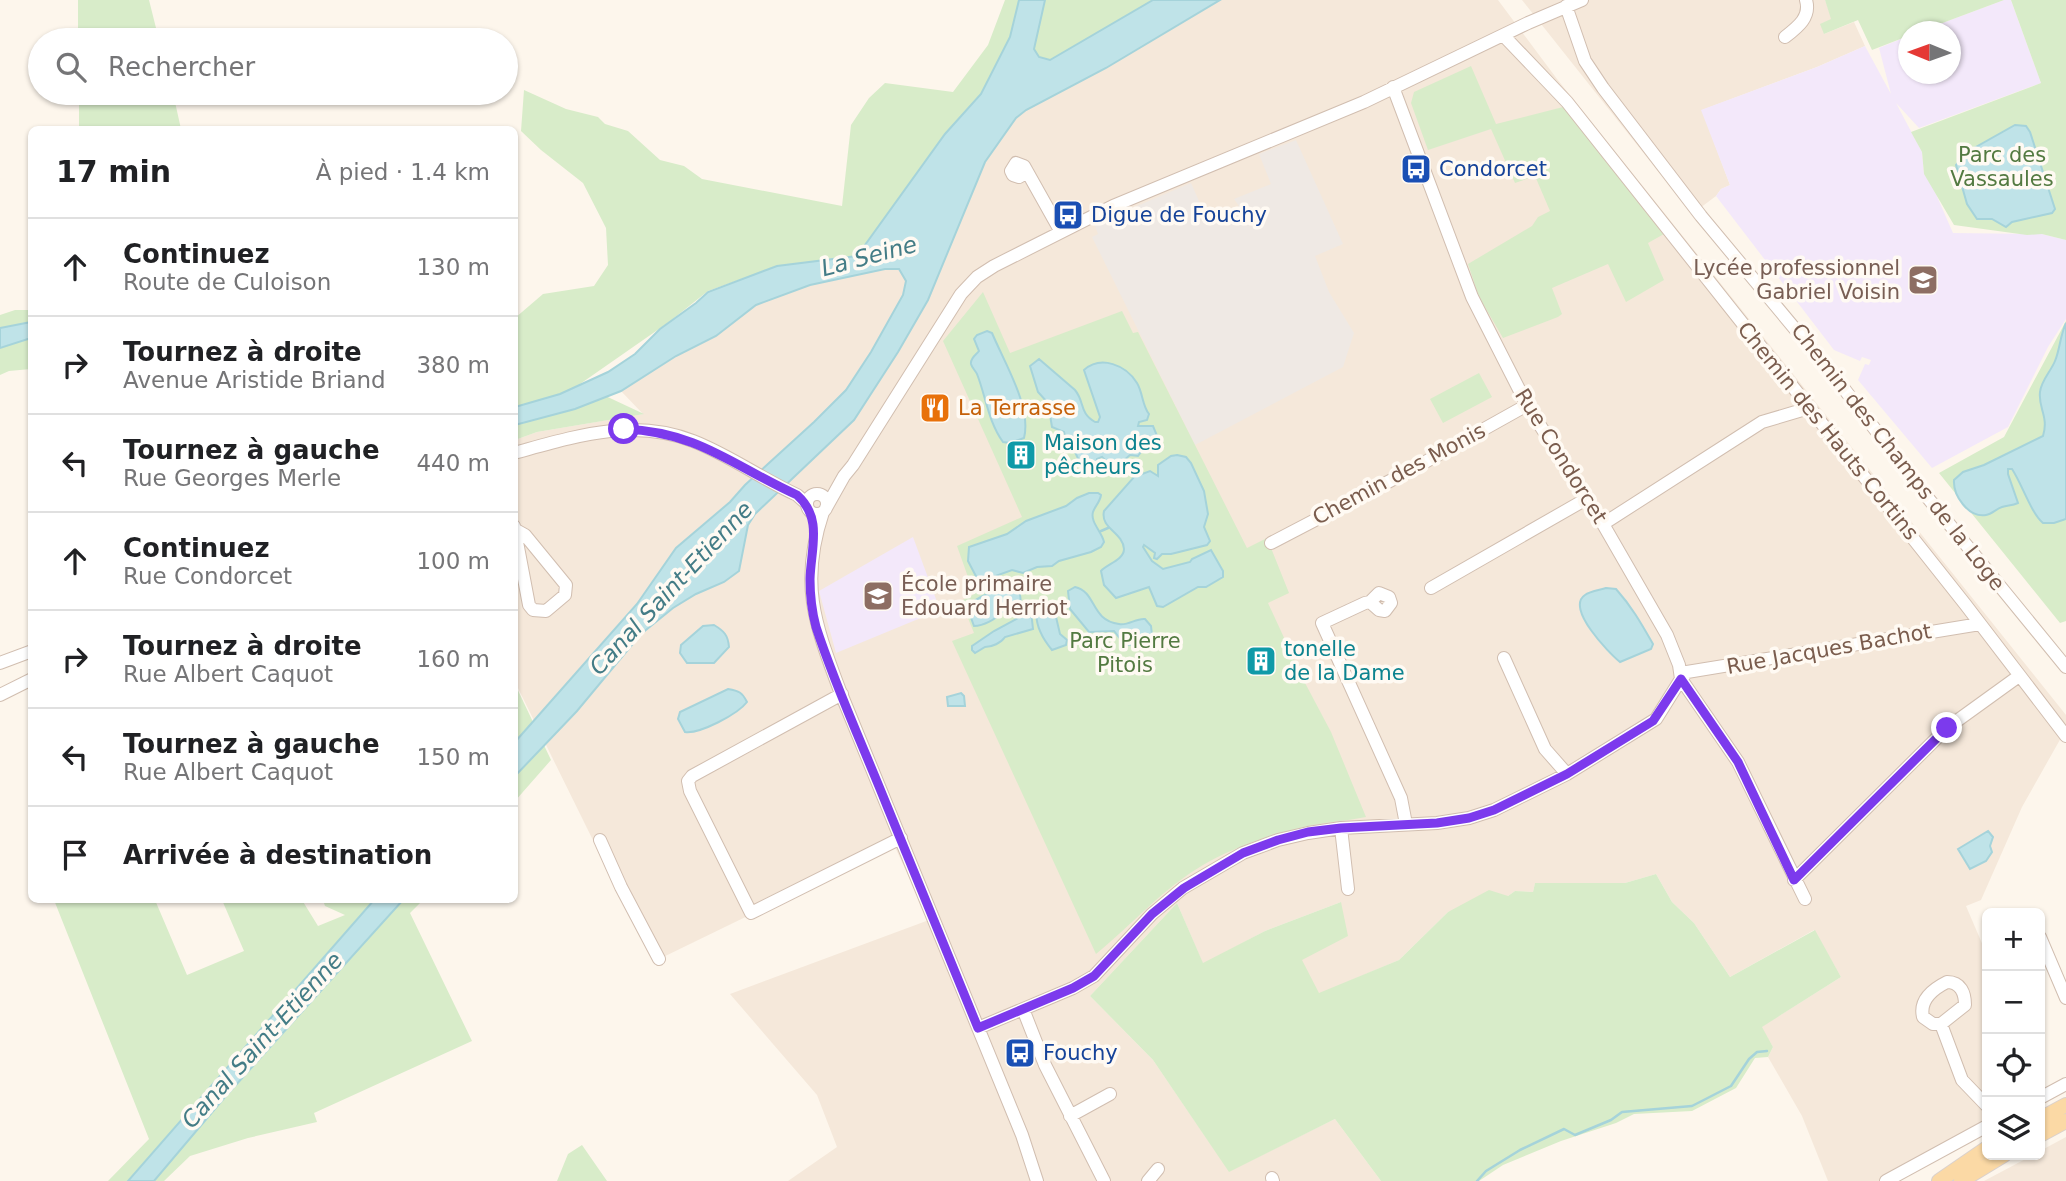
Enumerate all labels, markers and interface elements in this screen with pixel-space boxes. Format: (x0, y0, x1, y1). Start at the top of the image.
north arrow (1898, 21, 1961, 84)
search box (28, 28, 518, 105)
icon: search (52, 48, 90, 86)
text: Rechercher (108, 52, 255, 82)
park label: Parc des Vassaules (1950, 143, 2054, 191)
bus stop icon: Condorcet (1399, 152, 1433, 186)
text: 17 min (56, 154, 171, 189)
place label: Condorcet (1439, 157, 1547, 181)
text: À pied · 1.4 km (316, 159, 490, 185)
bus stop icon: Digue de Fouchy (1051, 198, 1085, 232)
place label: Digue de Fouchy (1091, 203, 1267, 227)
water label: La Seine (818, 231, 920, 281)
text: Continuez (123, 239, 270, 269)
icon: ahead (56, 248, 94, 286)
text: 130 m (416, 254, 490, 280)
place label: Lycée professionnel Gabriel Voisin (1693, 256, 1900, 304)
school or university icon: Lycée professionnel Gabriel Voisin (1906, 263, 1940, 297)
text: Route de Culoison (123, 269, 331, 295)
street label: Chemin des Hauts Cortins (1733, 317, 1923, 545)
street label: Chemin des Champs de la Loge (1786, 319, 2010, 595)
text: Tournez à droite (123, 337, 362, 367)
icon: right (56, 346, 94, 384)
text: 380 m (416, 352, 490, 378)
text: Avenue Aristide Briand (123, 367, 386, 393)
street label: Rue Condorcet (1510, 384, 1612, 528)
restaurant icon: La Terrasse (918, 391, 952, 425)
place label: La Terrasse (958, 396, 1076, 420)
route start (608, 413, 639, 444)
street label: Chemin des Monis (1309, 418, 1489, 530)
place label: Maison des pêcheurs (1044, 431, 1162, 479)
text: Tournez à gauche (123, 435, 380, 465)
building icon: Maison des pêcheurs (1004, 438, 1038, 472)
icon: left (56, 444, 94, 482)
text: 440 m (416, 450, 490, 476)
text: Rue Georges Merle (123, 465, 341, 491)
water label: Canal Saint-Etienne (584, 496, 758, 680)
text: Continuez (123, 533, 270, 563)
icon: ahead (56, 542, 94, 580)
text: 100 m (416, 548, 490, 574)
text: Rue Condorcet (123, 563, 292, 589)
place label: École primaire Edouard Herriot (901, 571, 1067, 620)
school or university icon: École primaire Edouard Herriot (861, 579, 895, 613)
street label: Rue Jacques Bachot (1725, 619, 1933, 679)
park label: Parc Pierre Pitois (1069, 629, 1181, 677)
text: Tournez à droite (123, 631, 362, 661)
place label: tonelle de la Dame (1284, 637, 1405, 685)
icon: right (56, 640, 94, 678)
building icon: tonelle de la Dame (1244, 644, 1278, 678)
text: 160 m (416, 646, 490, 672)
text: Rue Albert Caquot (123, 661, 333, 687)
route end (1931, 712, 1962, 743)
text: Tournez à gauche (123, 729, 380, 759)
icon: left (56, 738, 94, 776)
text: 150 m (416, 744, 490, 770)
text: Rue Albert Caquot (123, 759, 333, 785)
icon: arrive (56, 836, 94, 874)
text: Arrivée à destination (123, 840, 432, 870)
map controls (1982, 908, 2045, 1160)
button: + (1982, 908, 2045, 971)
water label: Canal Saint-Etienne (176, 947, 348, 1133)
button: − (1982, 971, 2045, 1034)
button: locate (1982, 1034, 2045, 1097)
bus stop icon: Fouchy (1003, 1036, 1037, 1070)
place label: Fouchy (1043, 1041, 1118, 1065)
button: layers (1982, 1097, 2045, 1160)

